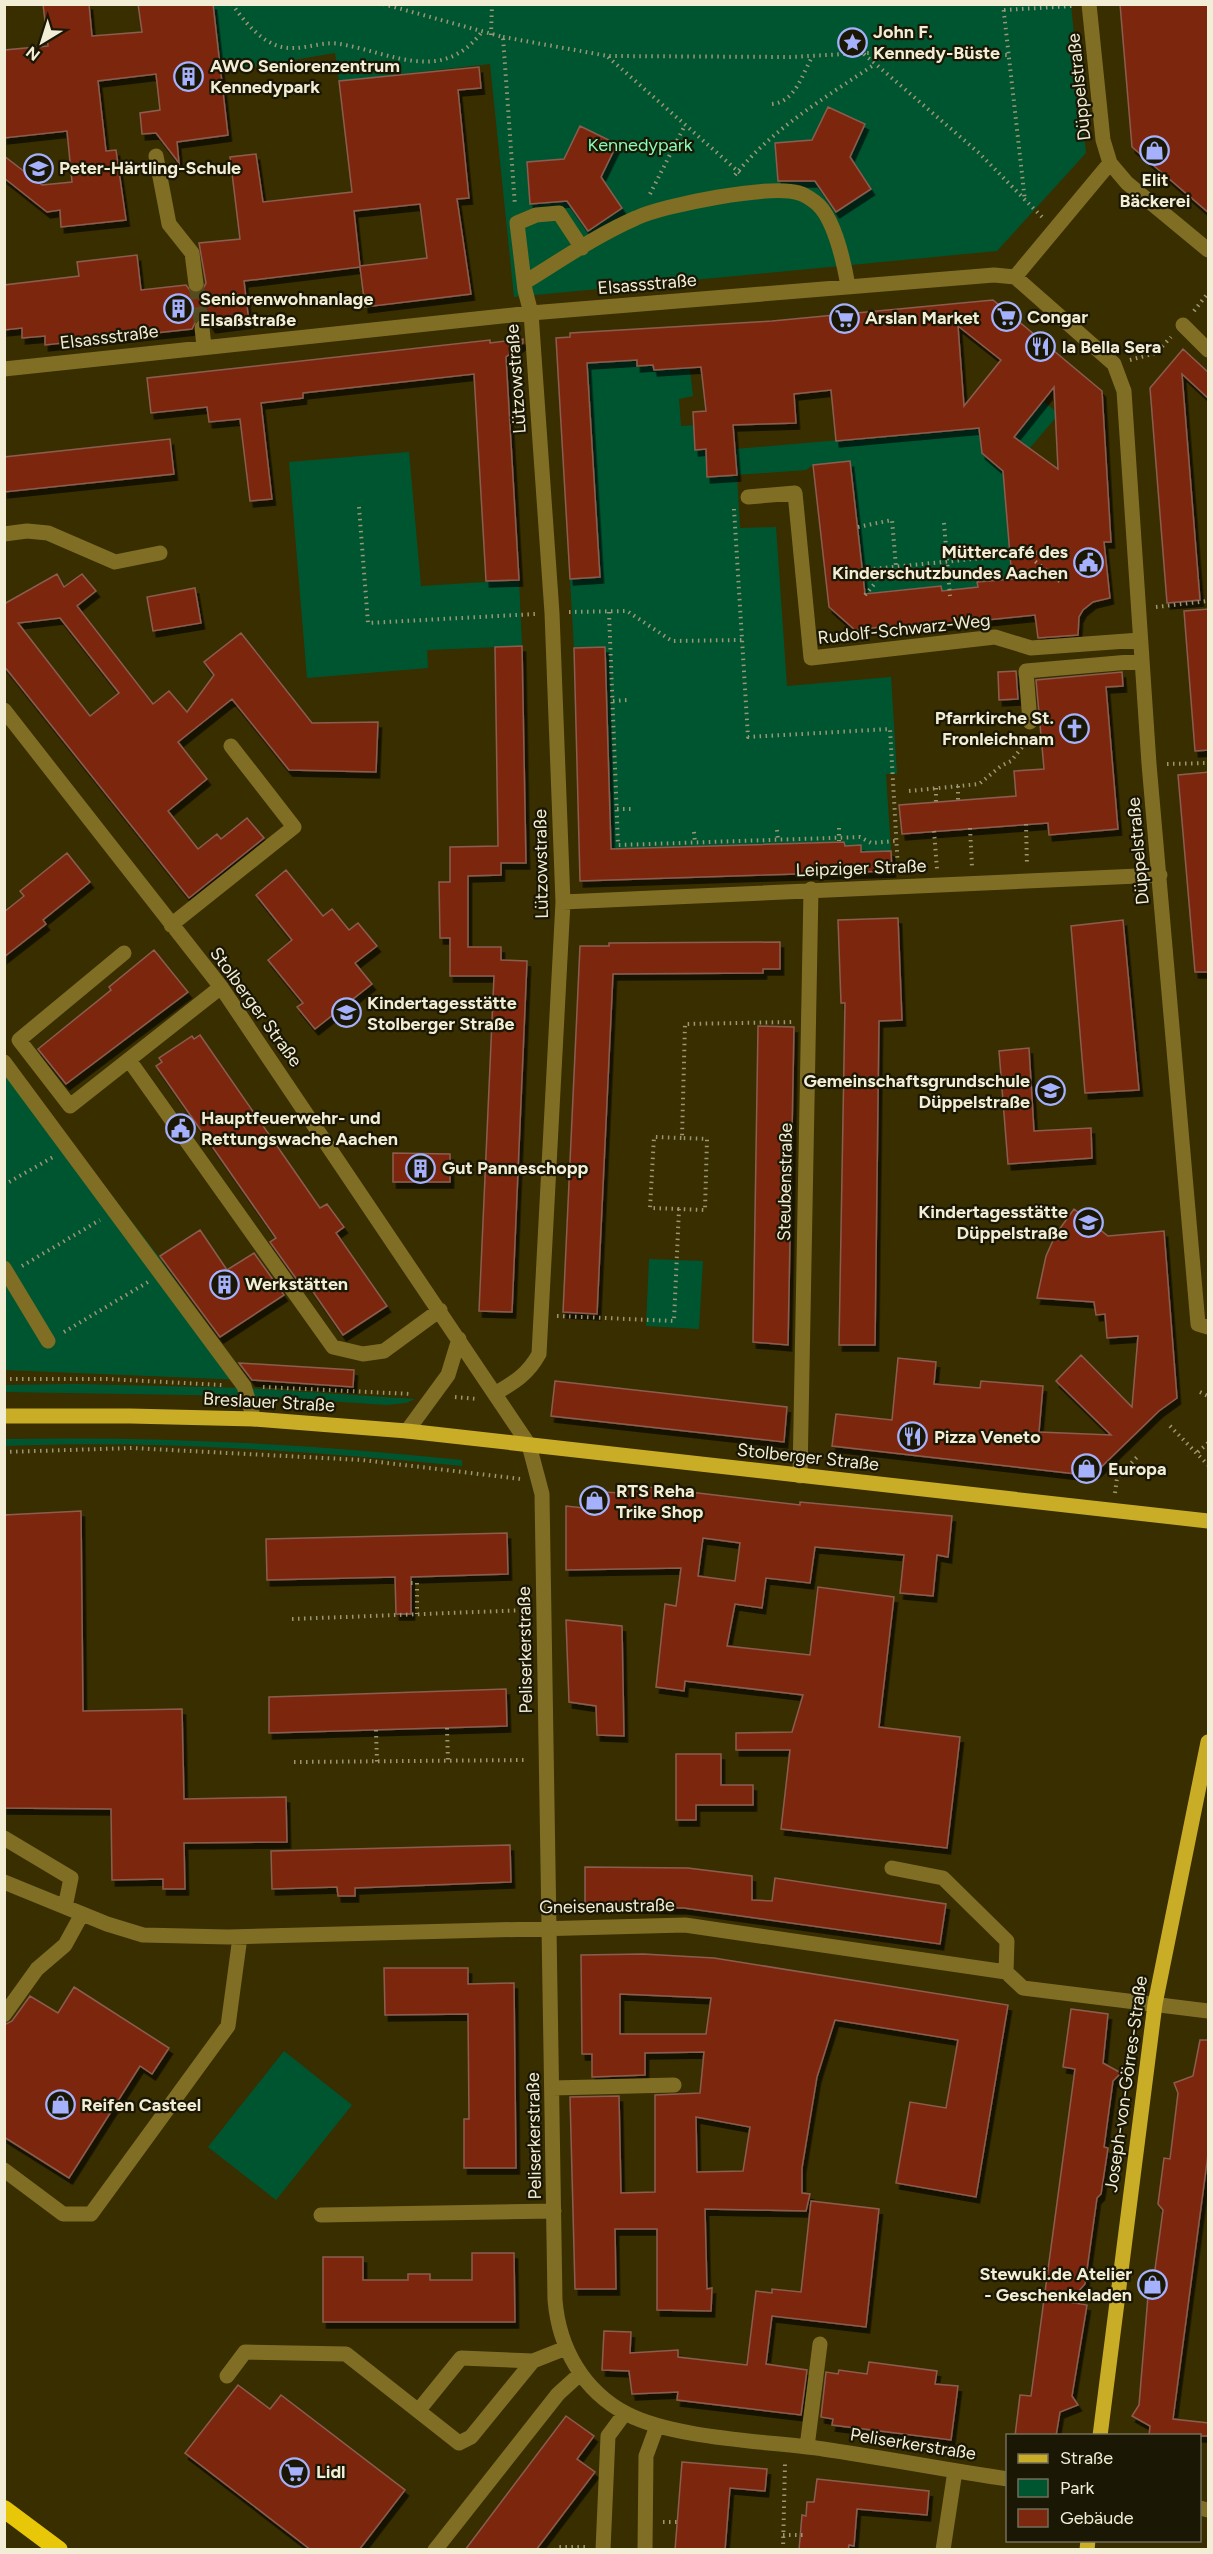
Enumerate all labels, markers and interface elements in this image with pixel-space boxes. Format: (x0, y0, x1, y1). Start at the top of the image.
north arrow (12, 12, 72, 72)
place label: John F. Kennedy-Büste (873, 21, 1000, 64)
place icon: John F. Kennedy-Büste (836, 26, 868, 58)
street label: Düppelstraße (1062, 32, 1096, 142)
text: N (22, 42, 44, 65)
place label: AWO Seniorenzentrum Kennedypark (210, 55, 400, 98)
building icon: AWO Seniorenzentrum Kennedypark (173, 60, 205, 92)
park label: Kennedypark (587, 134, 693, 156)
shop icon: Elit Bäckerei (1139, 135, 1171, 167)
school or university icon: Peter-Härtling-Schule (22, 152, 54, 184)
place label: Peter-Härtling-Schule (59, 157, 241, 179)
place label: Elit Bäckerei (1119, 169, 1191, 212)
street label: Elsassstraße (597, 269, 698, 299)
place label: Seniorenwohnanlage Elsaßstraße (200, 288, 373, 331)
building icon: Seniorenwohnanlage Elsaßstraße (163, 293, 195, 325)
supermarket icon: Congar (990, 301, 1022, 333)
supermarket icon: Arslan Market (828, 302, 860, 334)
place label: Congar (1027, 306, 1088, 328)
place label: Arslan Market (865, 307, 980, 329)
street label: Elsassstraße (58, 320, 160, 354)
street label: Lützowstraße (501, 323, 531, 435)
restaurant icon: la Bella Sera (1025, 331, 1057, 363)
place label: la Bella Sera (1062, 336, 1161, 358)
place label: Müttercafé des Kinderschutzbundes Aachen (832, 541, 1069, 584)
public building icon: Müttercafé des Kinderschutzbundes Aachen (1073, 546, 1105, 578)
street label: Rudolf-Schwarz-Weg (817, 609, 991, 649)
place label: Pfarrkirche St. Fronleichnam (935, 707, 1054, 750)
church icon: Pfarrkirche St. Fronleichnam (1059, 712, 1091, 744)
street label: Düppelstraße (1122, 796, 1154, 906)
street label: Lützowstraße (529, 809, 553, 919)
street label: Leipziger Straße (795, 855, 927, 881)
street label: Stolberger Straße (205, 943, 307, 1071)
place label: Kindertagesstätte Stolberger Straße (367, 992, 517, 1035)
school or university icon: Kindertagesstätte Stolberger Straße (330, 997, 362, 1029)
place label: Gemeinschaftsgrundschule Düppelstraße (803, 1070, 1030, 1113)
school or university icon: Gemeinschaftsgrundschule Düppelstraße (1035, 1075, 1067, 1107)
place label: Hauptfeuerwehr- und Rettungswache Aachen (201, 1107, 398, 1150)
public building icon: Hauptfeuerwehr- und Rettungswache Aachen (164, 1112, 196, 1144)
street label: Steubenstraße (773, 1122, 797, 1241)
building icon: Gut Panneschopp (405, 1152, 437, 1184)
place label: Gut Panneschopp (442, 1157, 589, 1179)
place label: Kindertagesstätte Düppelstraße (918, 1201, 1068, 1244)
school or university icon: Kindertagesstätte Düppelstraße (1073, 1206, 1105, 1238)
building icon: Werkstätten (208, 1268, 240, 1300)
place label: Werkstätten (245, 1273, 348, 1295)
street label: Breslauer Straße (203, 1388, 336, 1416)
restaurant icon: Pizza Veneto (897, 1421, 929, 1453)
place label: Pizza Veneto (934, 1426, 1041, 1448)
street label: Stolberger Straße (736, 1439, 880, 1475)
shop icon: Europa (1071, 1453, 1103, 1485)
place label: Europa (1108, 1458, 1167, 1480)
place label: RTS Reha Trike Shop (616, 1480, 703, 1523)
shop icon: RTS Reha Trike Shop (579, 1485, 611, 1517)
street label: Peliserkerstraße (513, 1586, 537, 1714)
street label: Gneisenaustraße (539, 1894, 675, 1918)
street label: Joseph-von-Görres-Straße (1100, 1974, 1152, 2194)
street label: Peliserkerstraße (522, 2072, 546, 2200)
shop icon: Reifen Casteel (44, 2089, 76, 2121)
place label: Reifen Casteel (81, 2094, 201, 2116)
place label: Stewuki.de Atelier - Geschenkeladen (980, 2263, 1132, 2306)
shop icon: Stewuki.de Atelier - Geschenkeladen (1137, 2268, 1169, 2300)
street label: Peliserkerstraße (848, 2423, 978, 2465)
legend (1006, 2434, 1201, 2542)
text: Straße (1060, 2447, 1113, 2469)
supermarket icon: Lidl (279, 2456, 311, 2488)
place label: Lidl (316, 2461, 346, 2483)
text: Park (1060, 2477, 1095, 2499)
text: Gebäude (1060, 2507, 1134, 2529)

